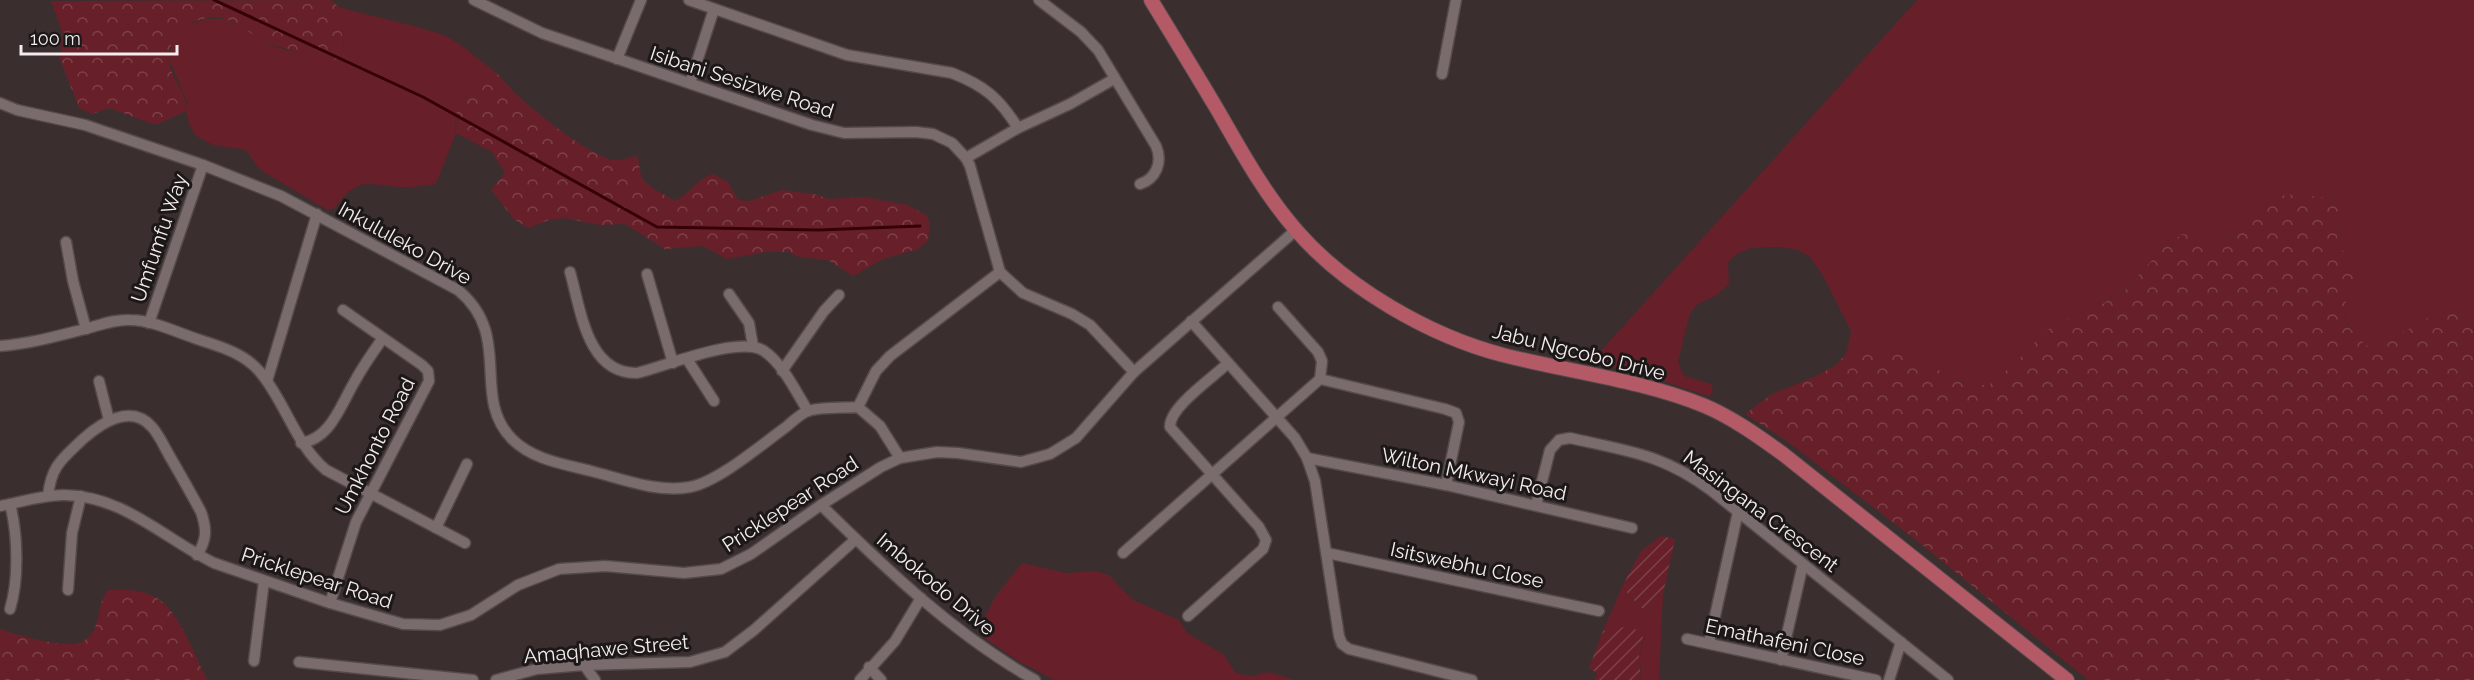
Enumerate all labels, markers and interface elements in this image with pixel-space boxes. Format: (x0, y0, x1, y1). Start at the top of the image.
scale bar (21, 18, 177, 56)
text: 100 m (30, 28, 81, 49)
street label: Isibani Sesizwe Road (647, 41, 837, 123)
street label: Umfumfu Way (126, 170, 192, 305)
street label: Inkululeko Drive (334, 197, 476, 290)
street label: Jabu Ngcobo Drive (1490, 319, 1668, 385)
street label: Umkhonto Road (330, 373, 420, 519)
street label: Wilton Mkwayi Road (1379, 443, 1569, 505)
street label: Masingana Crescent (1679, 445, 1843, 577)
street label: Pricklepear Road (718, 451, 862, 557)
street label: Imbokodo Drive (872, 528, 1000, 641)
street label: Isitswebhu Close (1388, 537, 1546, 593)
street label: Pricklepear Road (239, 542, 395, 614)
street label: Emathafeni Close (1703, 613, 1867, 671)
street label: Amaqhawe Street (522, 630, 690, 668)

